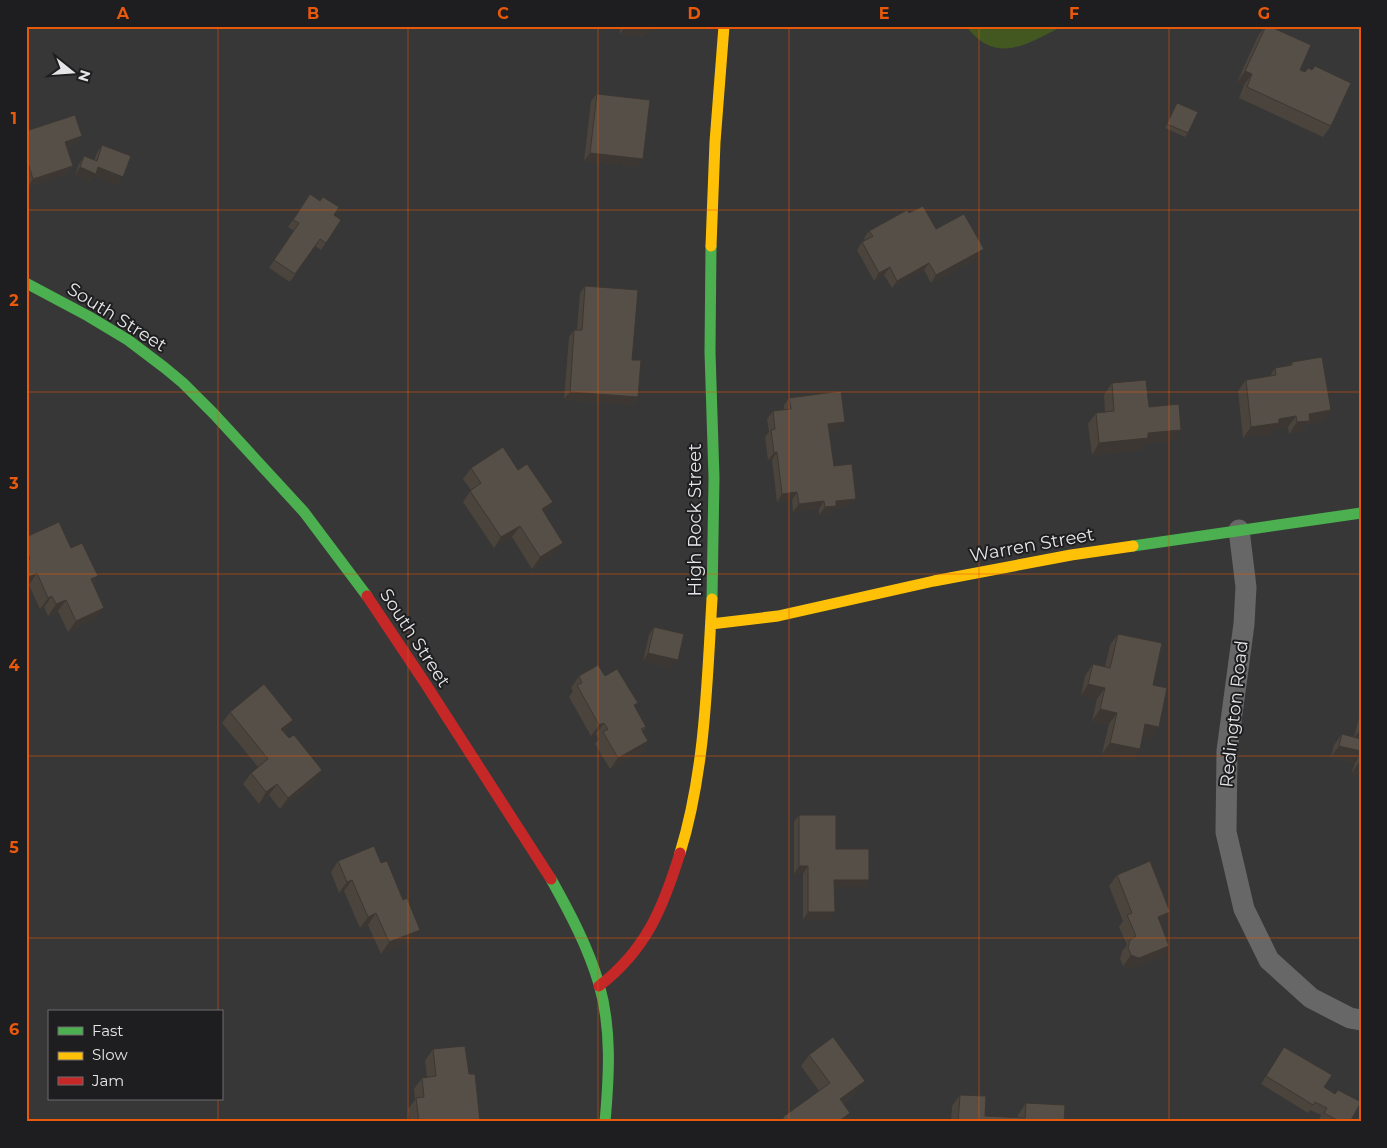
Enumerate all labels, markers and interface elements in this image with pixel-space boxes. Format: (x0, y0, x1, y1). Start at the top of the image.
text: A (116, 4, 130, 23)
text: B (307, 4, 319, 23)
text: C (497, 4, 509, 23)
text: D (687, 4, 701, 23)
text: E (879, 4, 889, 23)
text: F (1069, 4, 1079, 23)
text: G (1258, 4, 1270, 23)
north arrow (48, 48, 98, 98)
text: N (74, 68, 95, 84)
text: 1 (11, 109, 17, 128)
street label: South Street (63, 278, 171, 356)
text: 2 (9, 291, 19, 310)
street label: High Rock Street (684, 444, 706, 596)
text: 3 (8, 474, 19, 493)
street label: Warren Street (968, 523, 1096, 567)
street label: South Street (375, 585, 455, 691)
street label: Redington Road (1215, 639, 1253, 789)
text: 4 (8, 656, 20, 675)
text: 5 (9, 838, 19, 857)
legend (48, 1010, 222, 1100)
text: 6 (9, 1020, 19, 1039)
text: Fast (92, 1021, 123, 1040)
text: Slow (92, 1045, 128, 1064)
text: Jam (91, 1071, 124, 1090)

